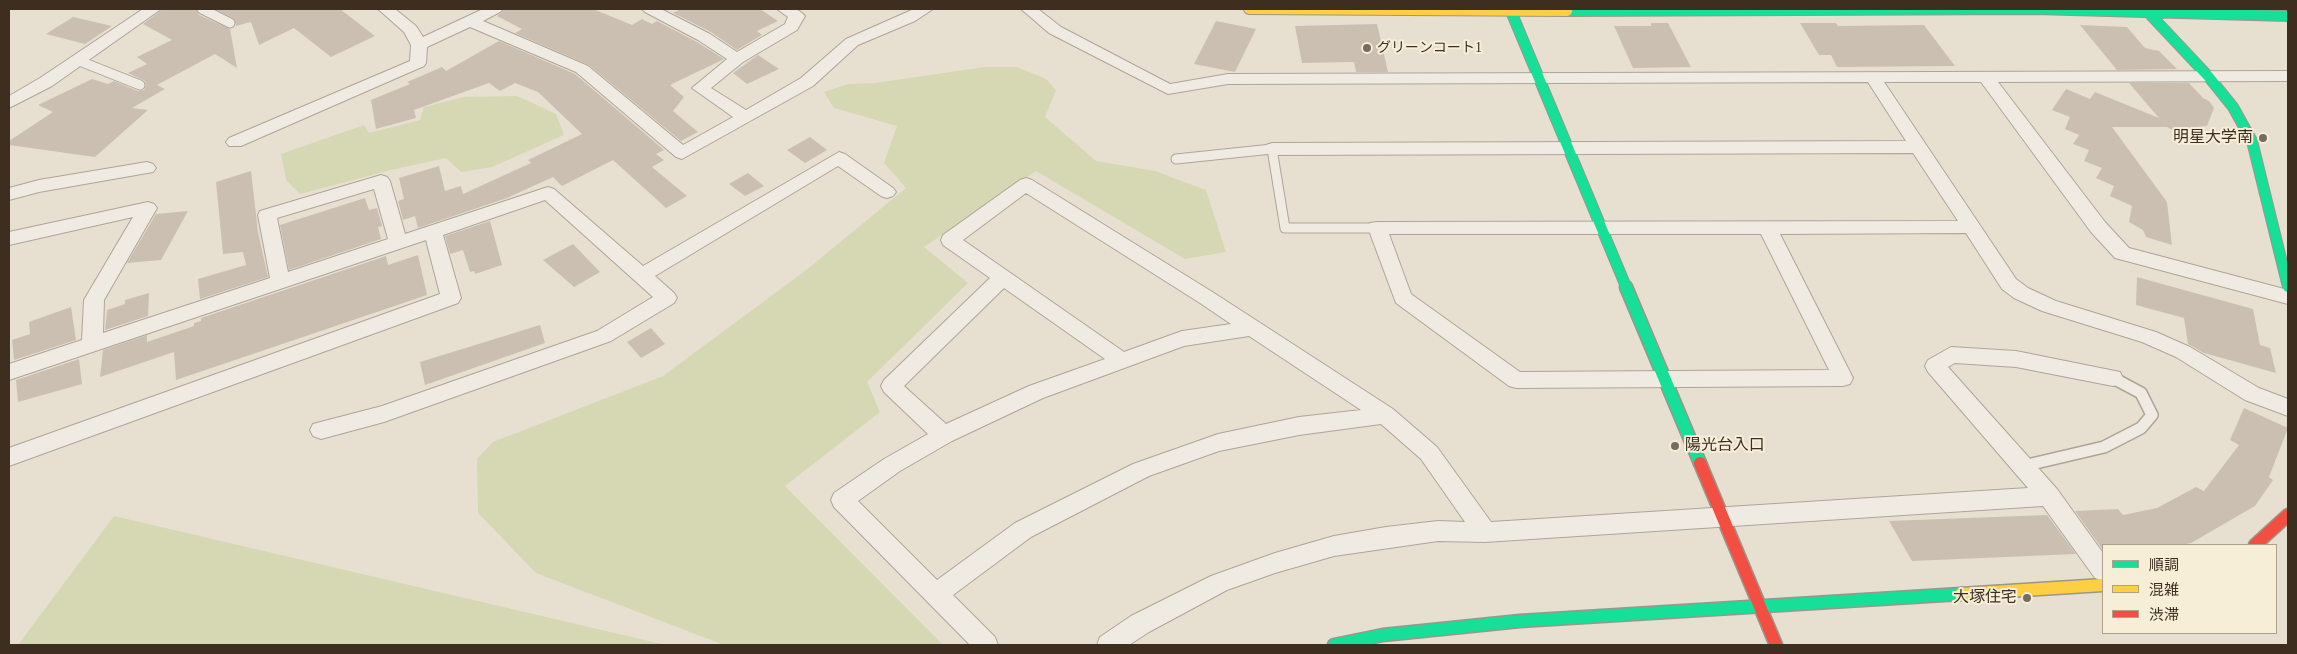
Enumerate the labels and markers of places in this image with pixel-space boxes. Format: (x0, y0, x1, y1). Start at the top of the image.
place label: グリーンコート1 (1377, 40, 1482, 56)
marker: グリーンコート1 (1361, 42, 1373, 54)
place label: 明星大学南 (2173, 128, 2253, 148)
marker: 明星大学南 (2257, 132, 2269, 144)
place label: 陽光台入口 (1685, 436, 1765, 456)
marker: 陽光台入口 (1669, 440, 1681, 452)
place label: 大塚住宅 (1953, 588, 2017, 608)
marker: 大塚住宅 (2021, 592, 2033, 604)

